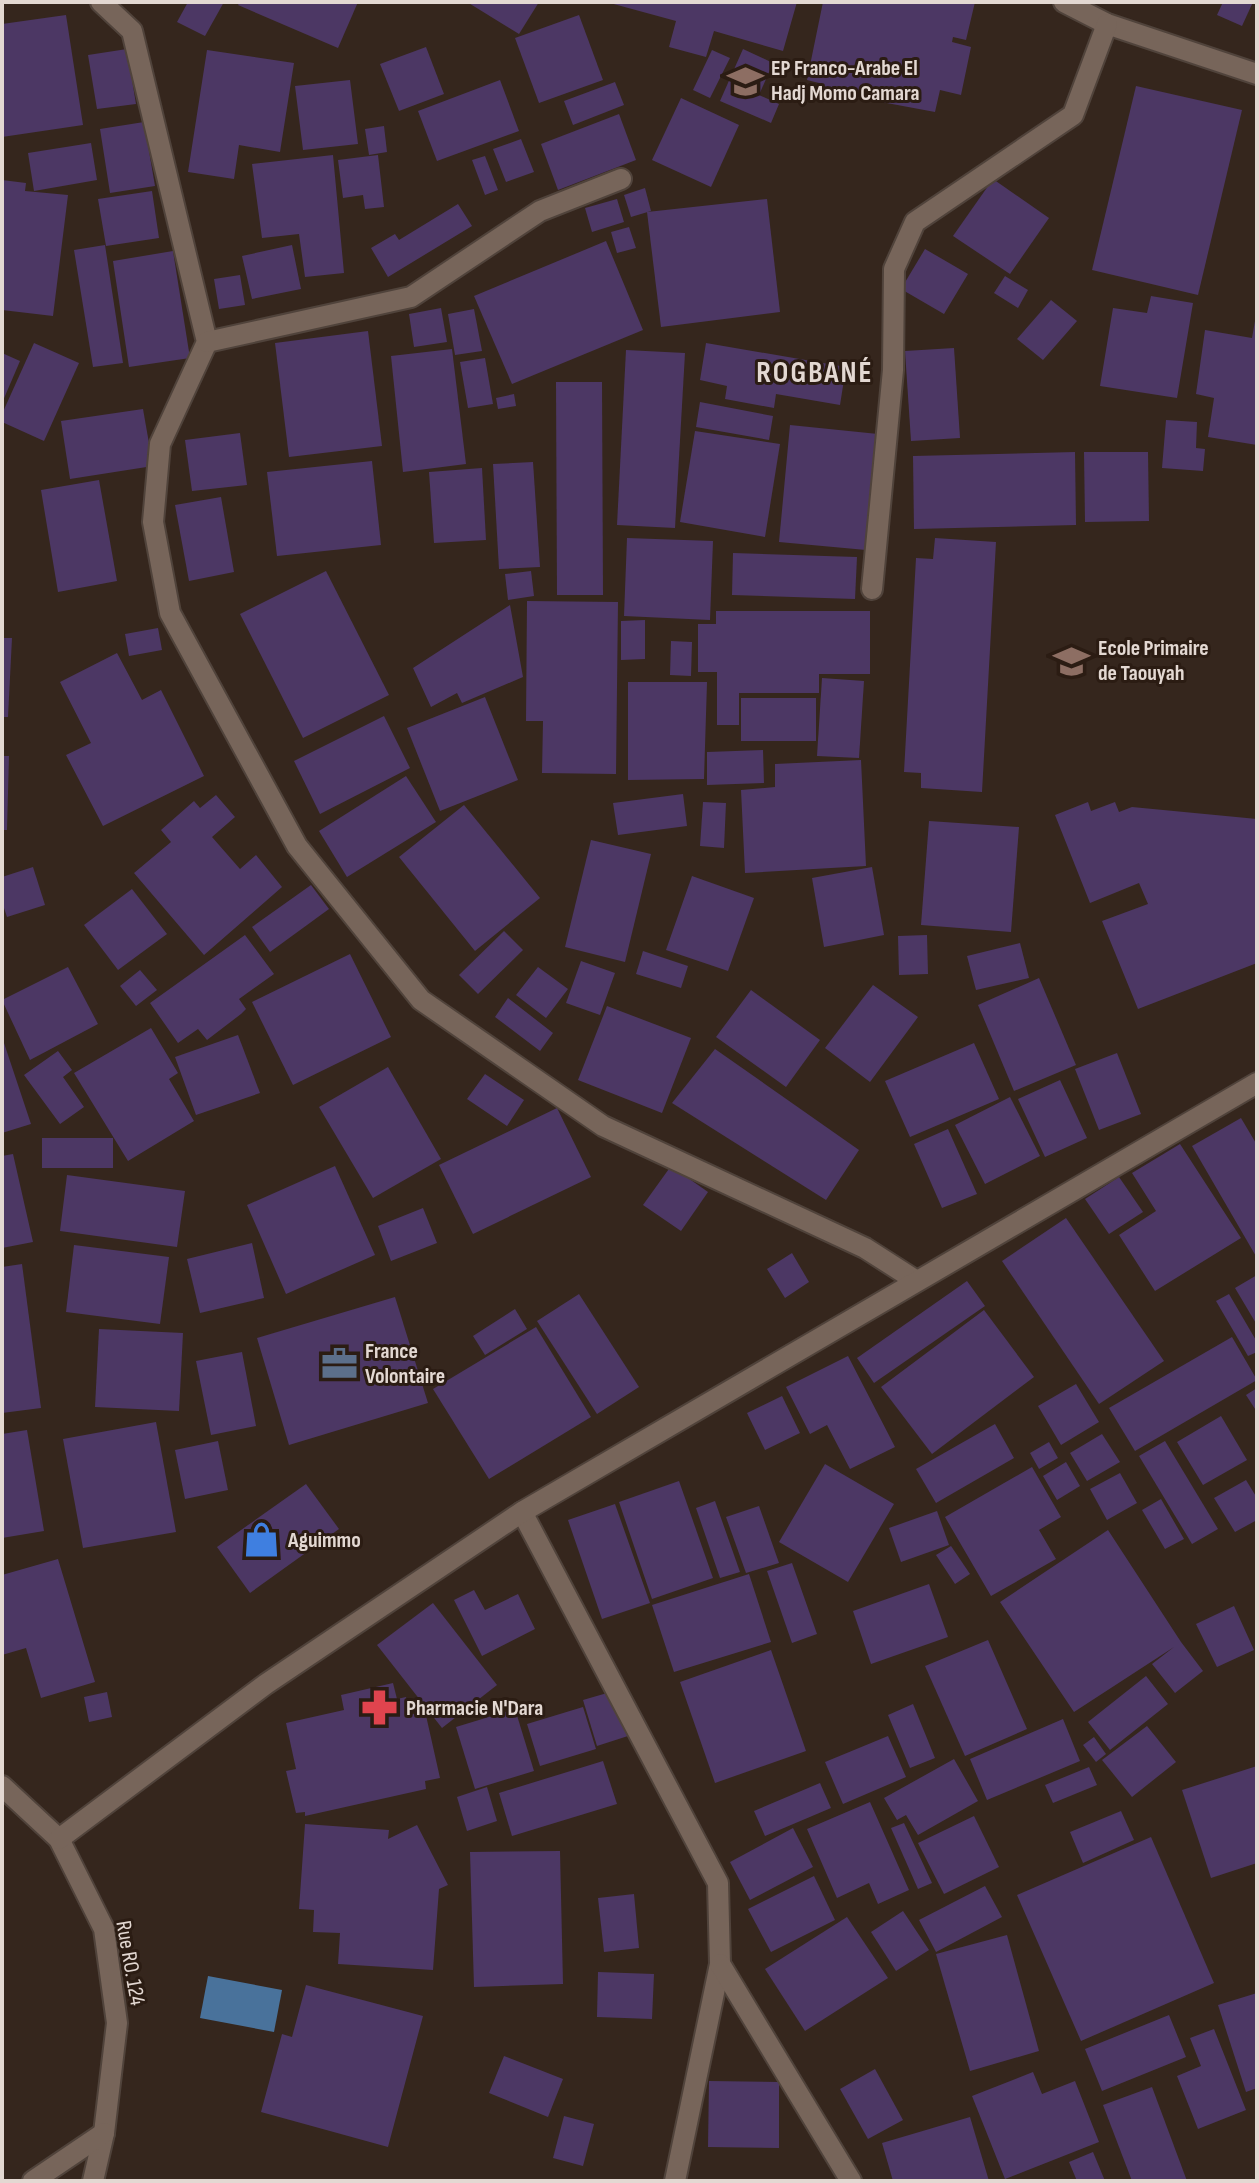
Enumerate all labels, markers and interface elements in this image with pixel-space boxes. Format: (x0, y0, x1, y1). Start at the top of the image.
place label: EP Franco-Arabe El Hadj Momo Camara (771, 55, 919, 107)
school or university icon: EP Franco-Arabe El Hadj Momo Camara (726, 62, 764, 100)
district label: ROGBANÉ (756, 355, 874, 391)
place label: Ecole Primaire de Taouyah (1098, 635, 1209, 687)
school or university icon: Ecole Primaire de Taouyah (1053, 642, 1091, 680)
place label: France Volontaire (365, 1338, 445, 1390)
office icon: France Volontaire (320, 1345, 358, 1383)
shop icon: Aguimmo (243, 1521, 281, 1559)
place label: Aguimmo (287, 1527, 361, 1554)
pharmacy icon: Pharmacie N'Dara (361, 1689, 399, 1727)
place label: Pharmacie N'Dara (406, 1695, 543, 1722)
street label: Rue RO. 124 (109, 1918, 151, 2008)

